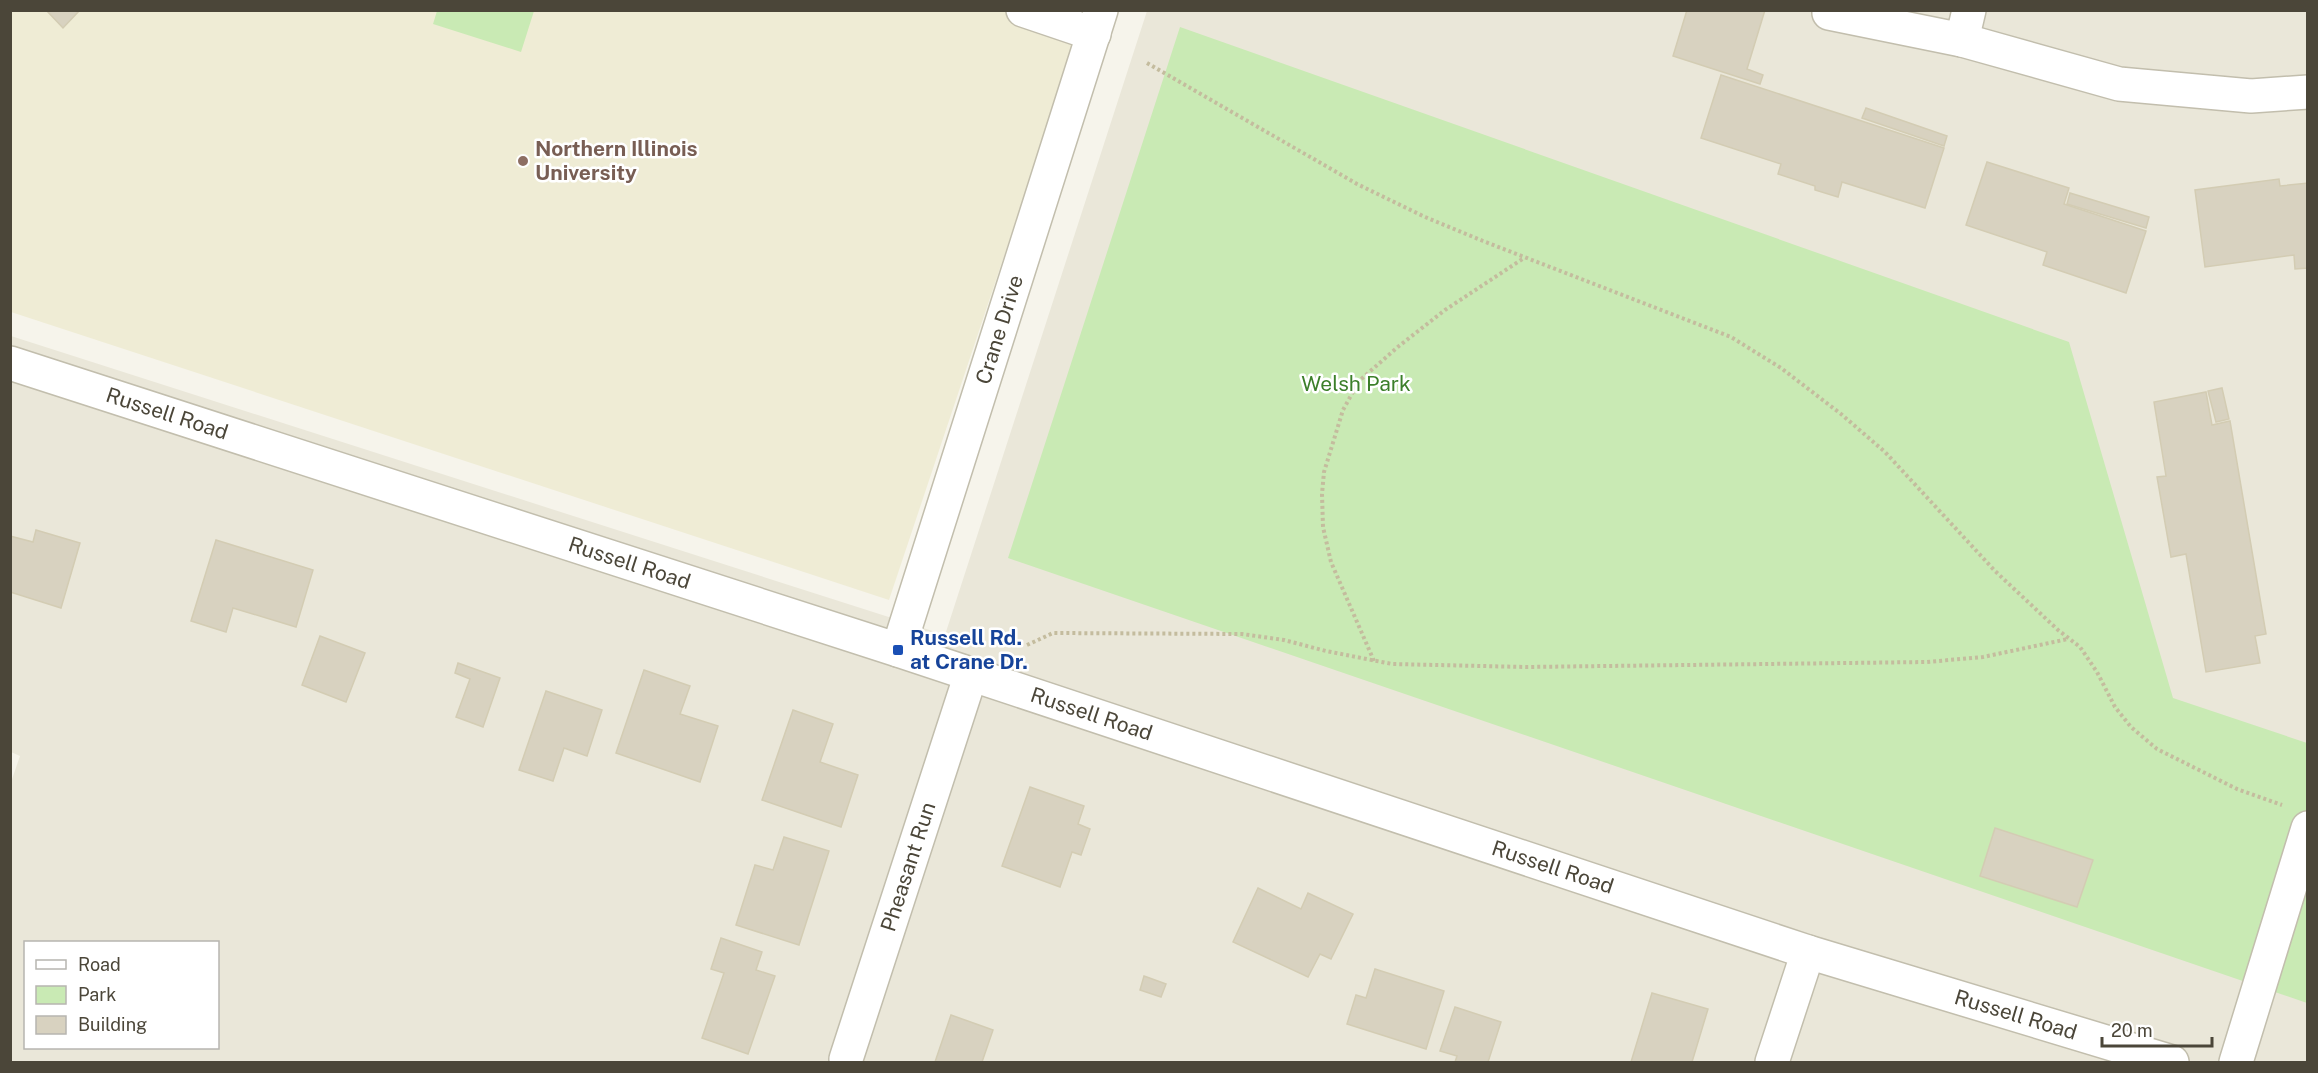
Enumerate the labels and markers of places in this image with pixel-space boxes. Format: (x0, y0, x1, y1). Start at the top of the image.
place label: Northern Illinois University (535, 136, 698, 185)
marker: Northern Illinois University (516, 154, 530, 168)
place label: Russell Rd. at Crane Dr. (910, 625, 1028, 674)
marker: Russell Rd. at Crane Dr. (891, 643, 905, 657)

